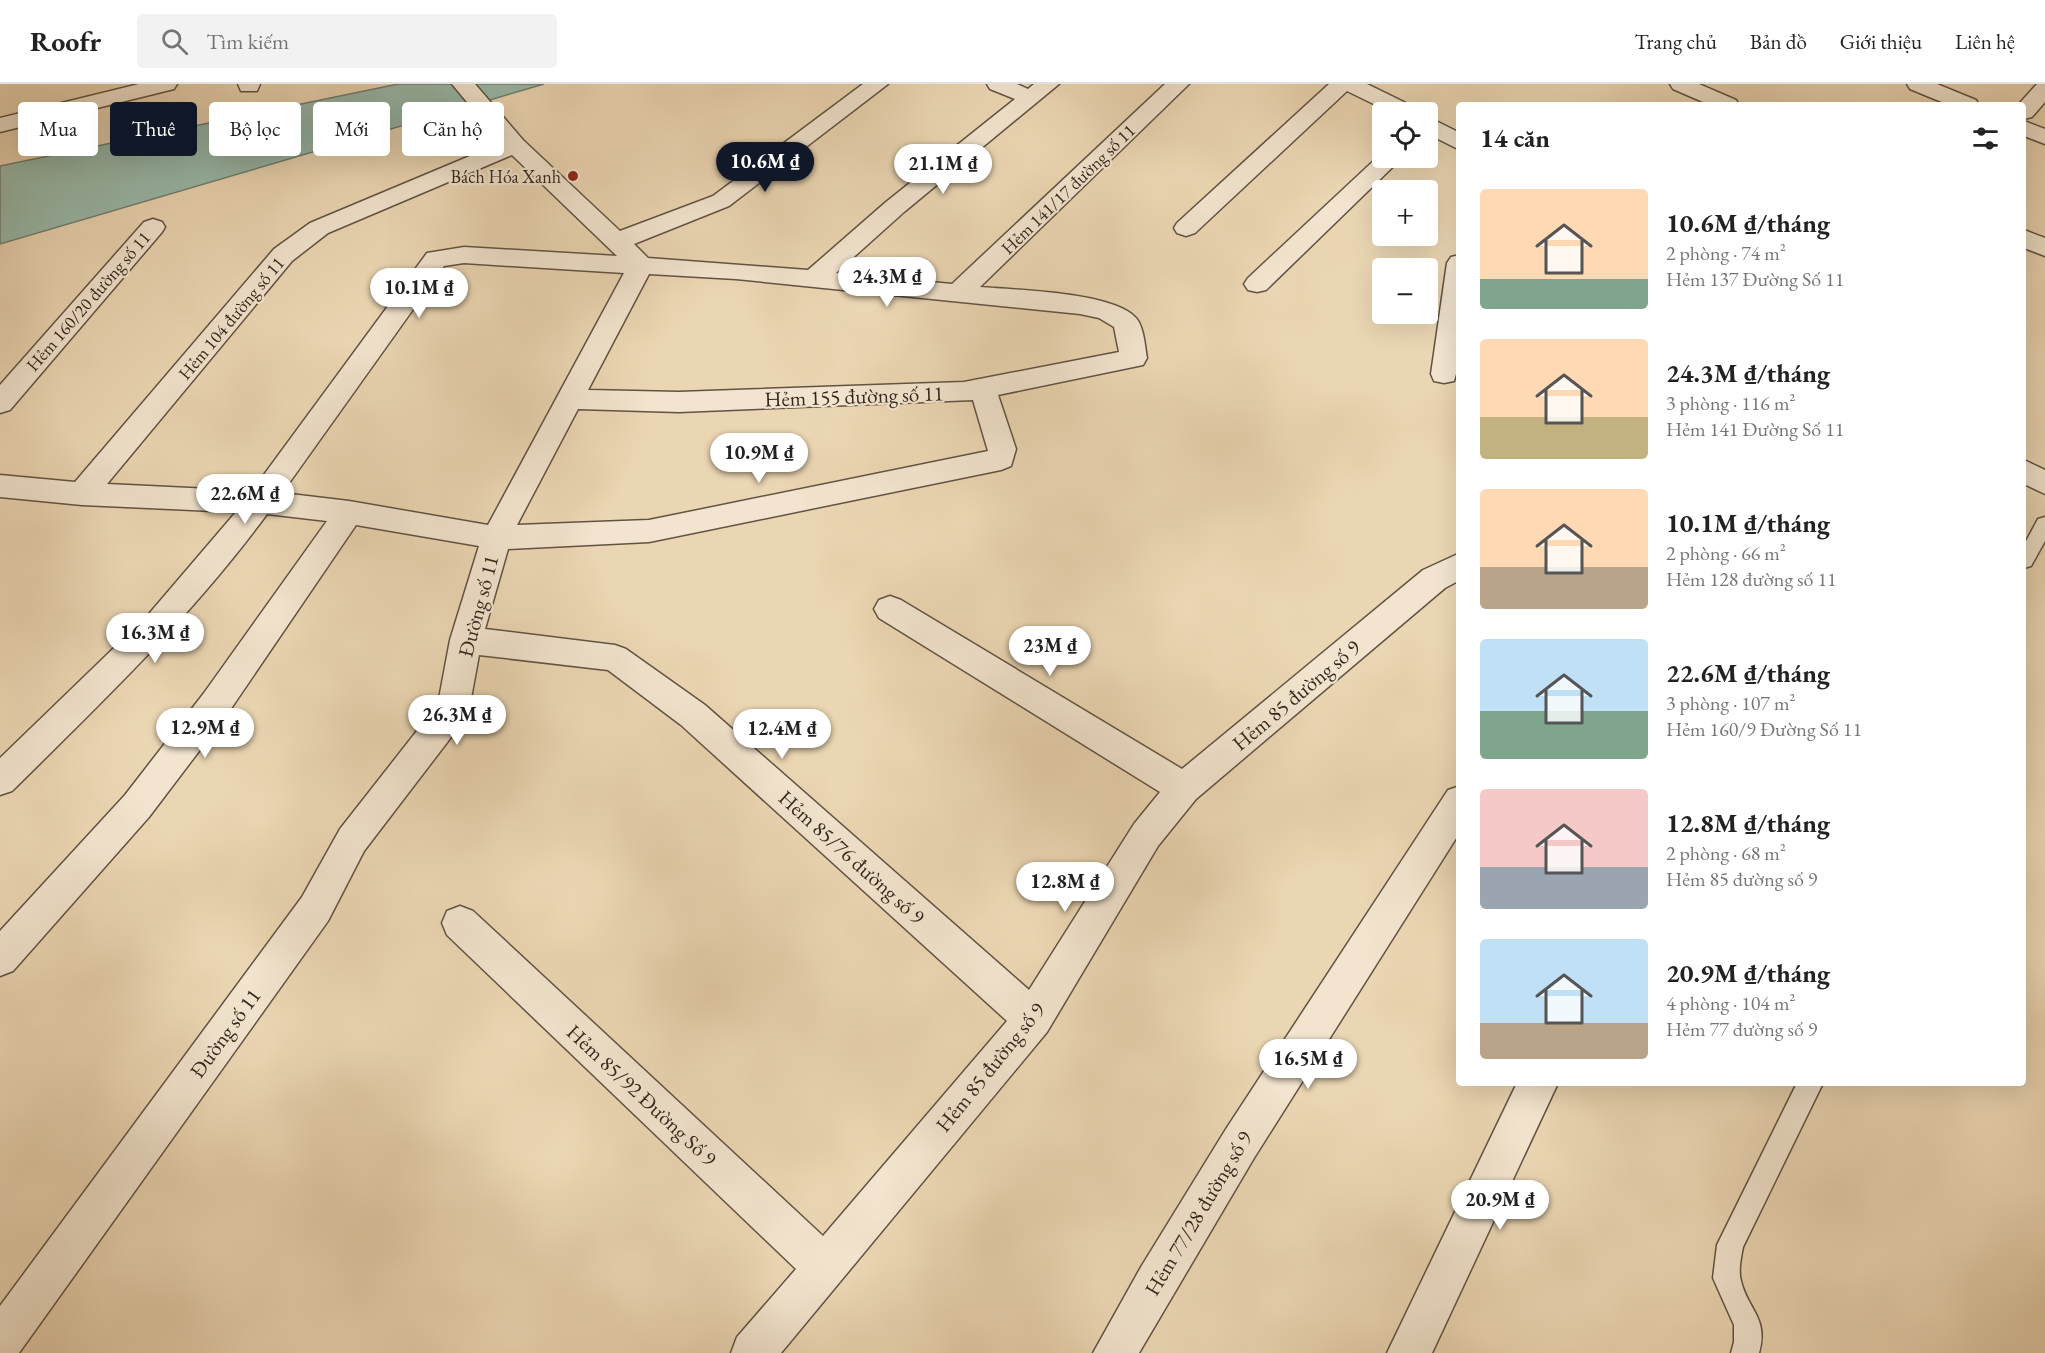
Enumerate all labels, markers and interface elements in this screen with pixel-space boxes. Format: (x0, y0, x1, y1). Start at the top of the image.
search box (137, 14, 557, 68)
text: Roofr (30, 23, 101, 59)
icon: search (158, 25, 191, 58)
text: Tìm kiếm (206, 27, 289, 56)
text: Trang chủ (1635, 28, 1717, 55)
text: Bản đồ (1750, 28, 1807, 55)
text: Giới thiệu (1840, 28, 1922, 55)
text: Liên hệ (1955, 28, 2015, 55)
chip: Mua (18, 102, 98, 156)
chip: Thuê (110, 102, 197, 156)
chip: Bộ lọc (209, 102, 301, 156)
chip: Mới (313, 102, 390, 156)
chip: Căn hộ (402, 102, 504, 156)
map controls (1372, 102, 1438, 324)
button: locate (1372, 102, 1438, 168)
street label: Hẻm 141/17 đường số 11 (996, 119, 1140, 259)
text: 14 căn (1480, 121, 1550, 155)
icon: filters (1969, 122, 2002, 155)
pin: 10.6M ₫ (710, 142, 820, 193)
pin: 21.1M ₫ (888, 144, 998, 195)
text: 10.6M ₫ (730, 148, 800, 174)
text: 21.1M ₫ (908, 150, 978, 176)
place label: Bách Hóa Xanh (450, 165, 561, 188)
marker: Bách Hóa Xanh (566, 169, 580, 183)
button: + (1372, 180, 1438, 246)
text: 10.6M ₫/tháng (1666, 206, 1830, 240)
icon: home (1528, 213, 1600, 285)
street label: Hẻm 160/20 đường số 11 (21, 226, 155, 376)
text: 2 phòng · 74 m² (1666, 240, 1786, 266)
street label: Hẻm 104 đường số 11 (173, 252, 289, 384)
pin: 24.3M ₫ (832, 257, 942, 308)
button: − (1372, 258, 1438, 324)
text: 24.3M ₫ (852, 263, 922, 289)
text: Hẻm 137 Đường Số 11 (1666, 266, 1844, 292)
pin: 10.1M ₫ (364, 268, 474, 319)
text: 10.1M ₫ (384, 274, 454, 300)
text: 24.3M ₫/tháng (1666, 356, 1830, 390)
icon: home (1528, 363, 1600, 435)
street label: Hẻm 155 đường số 11 (764, 379, 944, 413)
text: 3 phòng · 116 m² (1666, 390, 1796, 416)
text: Hẻm 141 Đường Số 11 (1666, 416, 1844, 442)
pin: 10.9M ₫ (704, 433, 814, 484)
text: 10.9M ₫ (724, 439, 794, 465)
pin: 22.6M ₫ (190, 474, 300, 525)
text: 22.6M ₫ (210, 480, 280, 506)
text: 10.1M ₫/tháng (1666, 506, 1830, 540)
icon: home (1528, 513, 1600, 585)
text: 2 phòng · 66 m² (1666, 540, 1786, 566)
street label: Đường số 11 (451, 552, 505, 660)
text: Hẻm 128 đường số 11 (1666, 566, 1837, 592)
pin: 16.3M ₫ (100, 613, 210, 664)
text: 16.3M ₫ (120, 619, 190, 645)
pin: 23M ₫ (1008, 626, 1092, 677)
text: 23M ₫ (1023, 632, 1077, 658)
street label: Hẻm 85 đường số 9 (1226, 634, 1366, 756)
text: 22.6M ₫/tháng (1666, 656, 1830, 690)
icon: home (1528, 663, 1600, 735)
text: 3 phòng · 107 m² (1666, 690, 1796, 716)
pin: 26.3M ₫ (402, 695, 512, 746)
text: 26.3M ₫ (422, 701, 492, 727)
pin: 12.9M ₫ (150, 708, 260, 759)
pin: 12.4M ₫ (727, 709, 837, 760)
text: 12.9M ₫ (170, 714, 240, 740)
text: 12.4M ₫ (747, 715, 817, 741)
text: Hẻm 160/9 Đường Số 11 (1666, 716, 1862, 742)
street label: Hẻm 85/76 đường số 9 (773, 784, 931, 930)
text: 12.8M ₫/tháng (1666, 806, 1830, 840)
icon: home (1528, 813, 1600, 885)
text: 2 phòng · 68 m² (1666, 840, 1786, 866)
pin: 12.8M ₫ (1010, 862, 1120, 913)
text: Hẻm 85 đường số 9 (1666, 866, 1817, 892)
text: 12.8M ₫ (1030, 868, 1100, 894)
text: 20.9M ₫/tháng (1666, 956, 1830, 990)
icon: home (1528, 963, 1600, 1035)
street label: Đường số 11 (183, 983, 267, 1083)
text: 4 phòng · 104 m² (1666, 990, 1796, 1016)
street label: Hẻm 85 đường số 9 (929, 997, 1051, 1137)
text: Hẻm 77 đường số 9 (1666, 1016, 1817, 1042)
street label: Hẻm 85/92 Đường Số 9 (561, 1018, 723, 1172)
pin: 16.5M ₫ (1253, 1039, 1363, 1090)
text: 16.5M ₫ (1273, 1045, 1343, 1071)
street label: Hẻm 77/28 đường số 9 (1138, 1126, 1258, 1300)
pin: 20.9M ₫ (1445, 1180, 1555, 1231)
text: 20.9M ₫ (1465, 1186, 1535, 1212)

